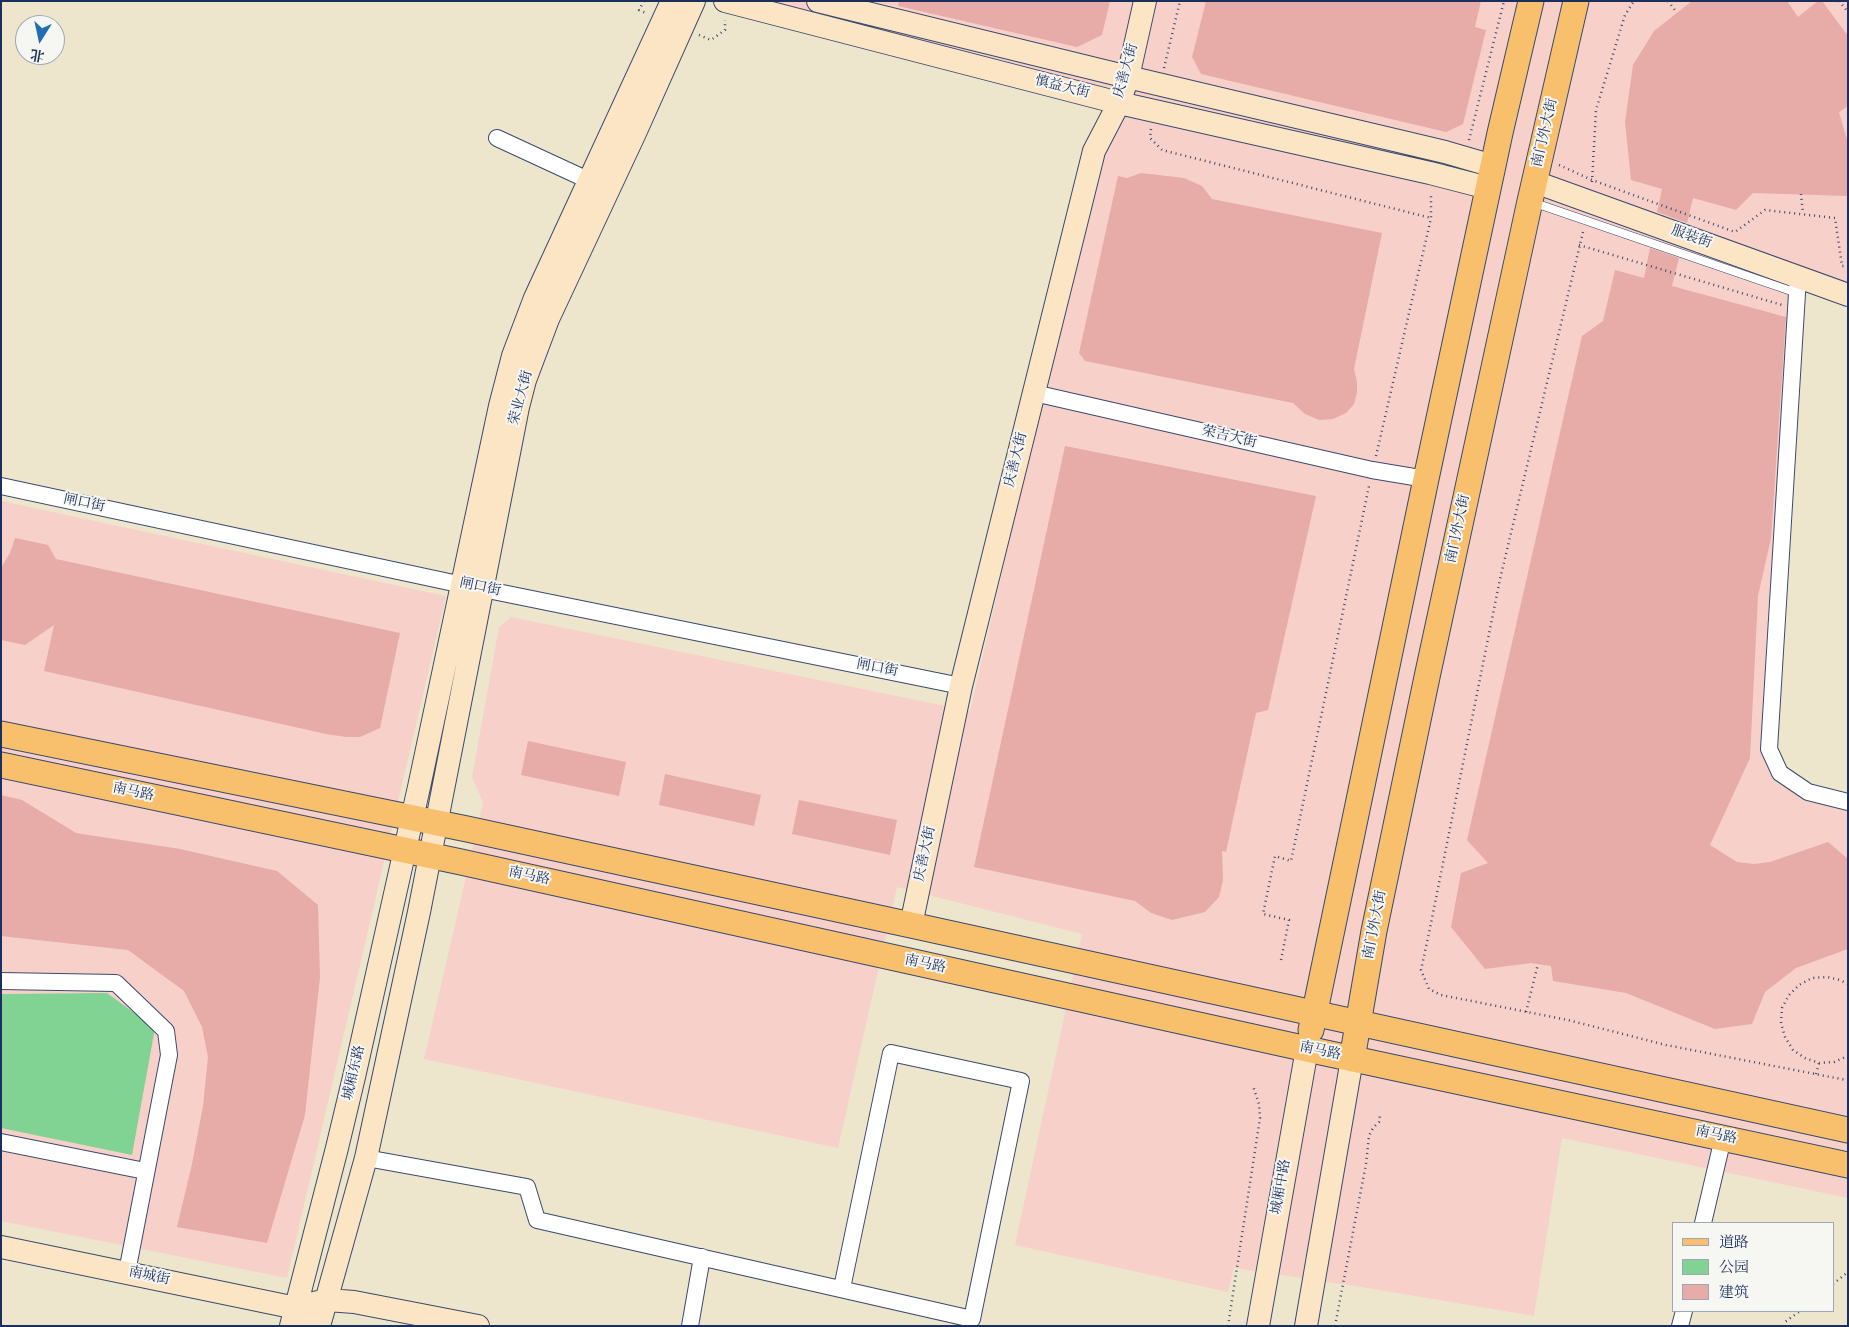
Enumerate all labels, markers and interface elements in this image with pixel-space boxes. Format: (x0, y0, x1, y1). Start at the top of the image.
north arrow (15, 15, 65, 65)
street label: 庆善大街 (1111, 42, 1143, 100)
text: 北 (29, 44, 46, 65)
street label: 慎益大街 (1033, 73, 1091, 103)
street label: 南门外大街 (1530, 97, 1562, 169)
street label: 服装街 (1668, 223, 1714, 253)
street label: 荣业大街 (507, 369, 537, 427)
street label: 荣吉大街 (1200, 424, 1258, 452)
street label: 庆善大街 (1002, 431, 1032, 489)
street label: 闸口街 (62, 491, 106, 517)
street label: 南门外大街 (1444, 493, 1474, 565)
street label: 闸口街 (458, 575, 502, 601)
street label: 闸口街 (855, 657, 899, 681)
street label: 南马路 (111, 780, 155, 806)
street label: 庆善大街 (912, 825, 940, 883)
street label: 南马路 (507, 864, 551, 890)
street label: 南门外大街 (1361, 889, 1391, 961)
street label: 南马路 (903, 952, 947, 978)
street label: 南马路 (1298, 1039, 1342, 1065)
street label: 城厢东路 (341, 1044, 369, 1102)
street label: 南马路 (1694, 1123, 1738, 1149)
street label: 城厢中路 (1269, 1158, 1295, 1216)
legend (1672, 1222, 1834, 1312)
text: 道路 (1719, 1233, 1749, 1254)
text: 公园 (1719, 1258, 1749, 1279)
street label: 南城街 (127, 1264, 171, 1290)
text: 建筑 (1719, 1283, 1749, 1304)

